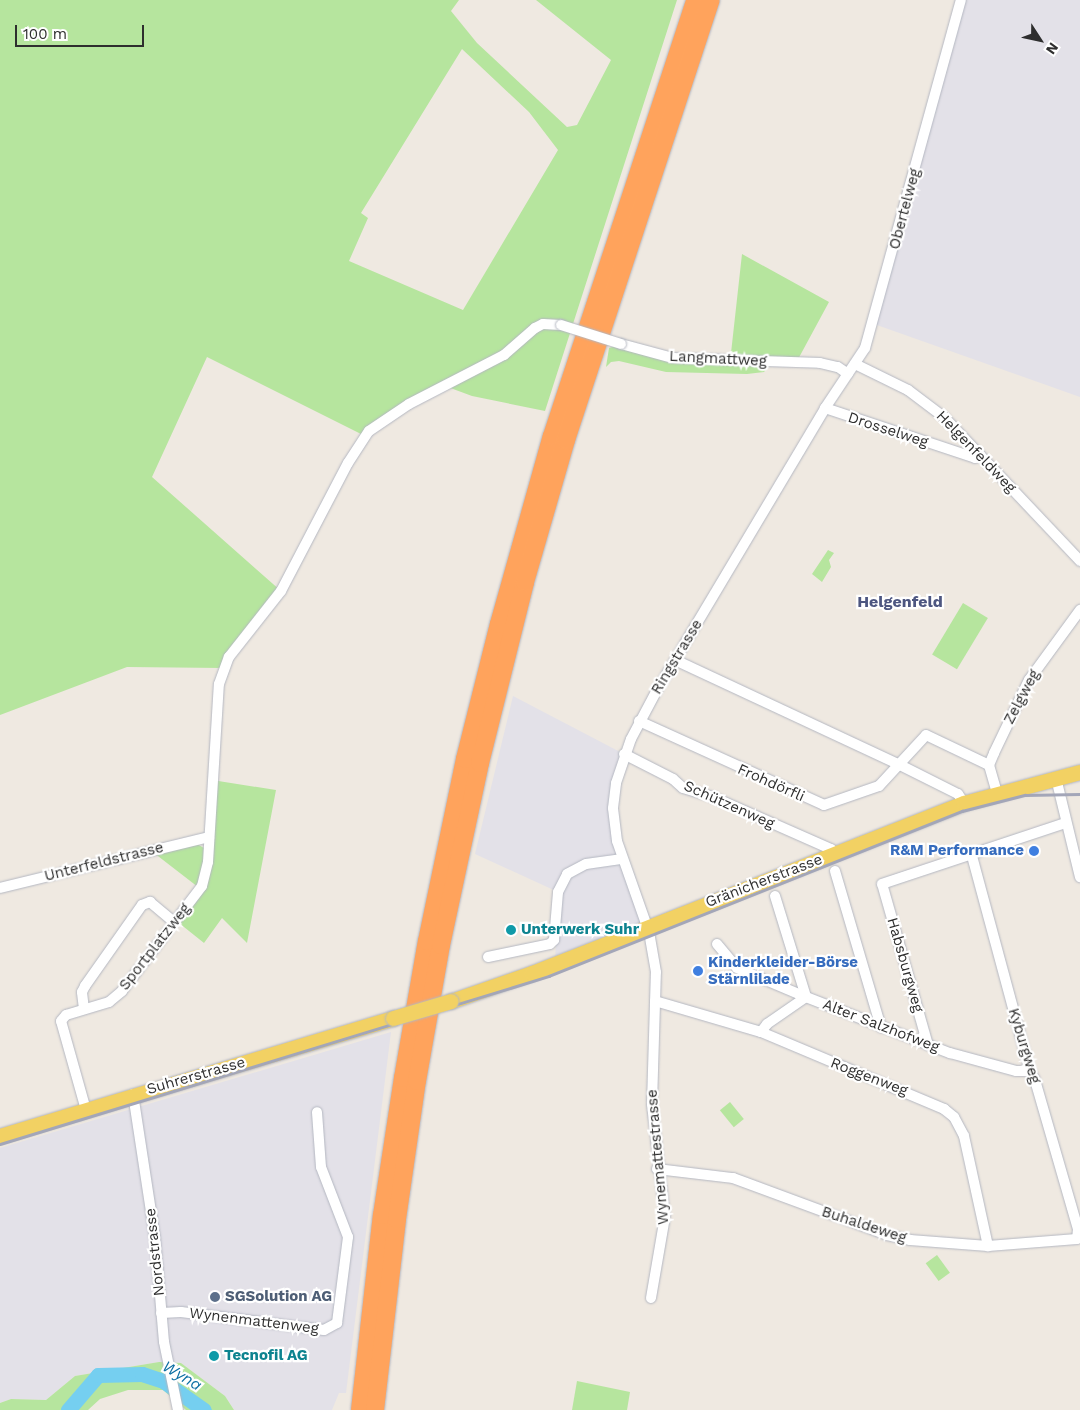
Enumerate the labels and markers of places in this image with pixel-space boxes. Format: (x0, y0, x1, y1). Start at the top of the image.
place label: R&M Performance (890, 842, 1024, 860)
marker: R&M Performance (1028, 845, 1040, 857)
place label: Unterwerk Suhr (521, 921, 639, 939)
marker: Unterwerk Suhr (505, 924, 517, 936)
place label: Kinderkleider-Börse Stärnlilade (708, 953, 858, 988)
marker: Kinderkleider-Börse Stärnlilade (692, 965, 704, 977)
place label: SGSolution AG (225, 1288, 332, 1306)
marker: SGSolution AG (209, 1291, 221, 1303)
place label: Tecnofil AG (224, 1347, 308, 1365)
marker: Tecnofil AG (208, 1350, 220, 1362)

